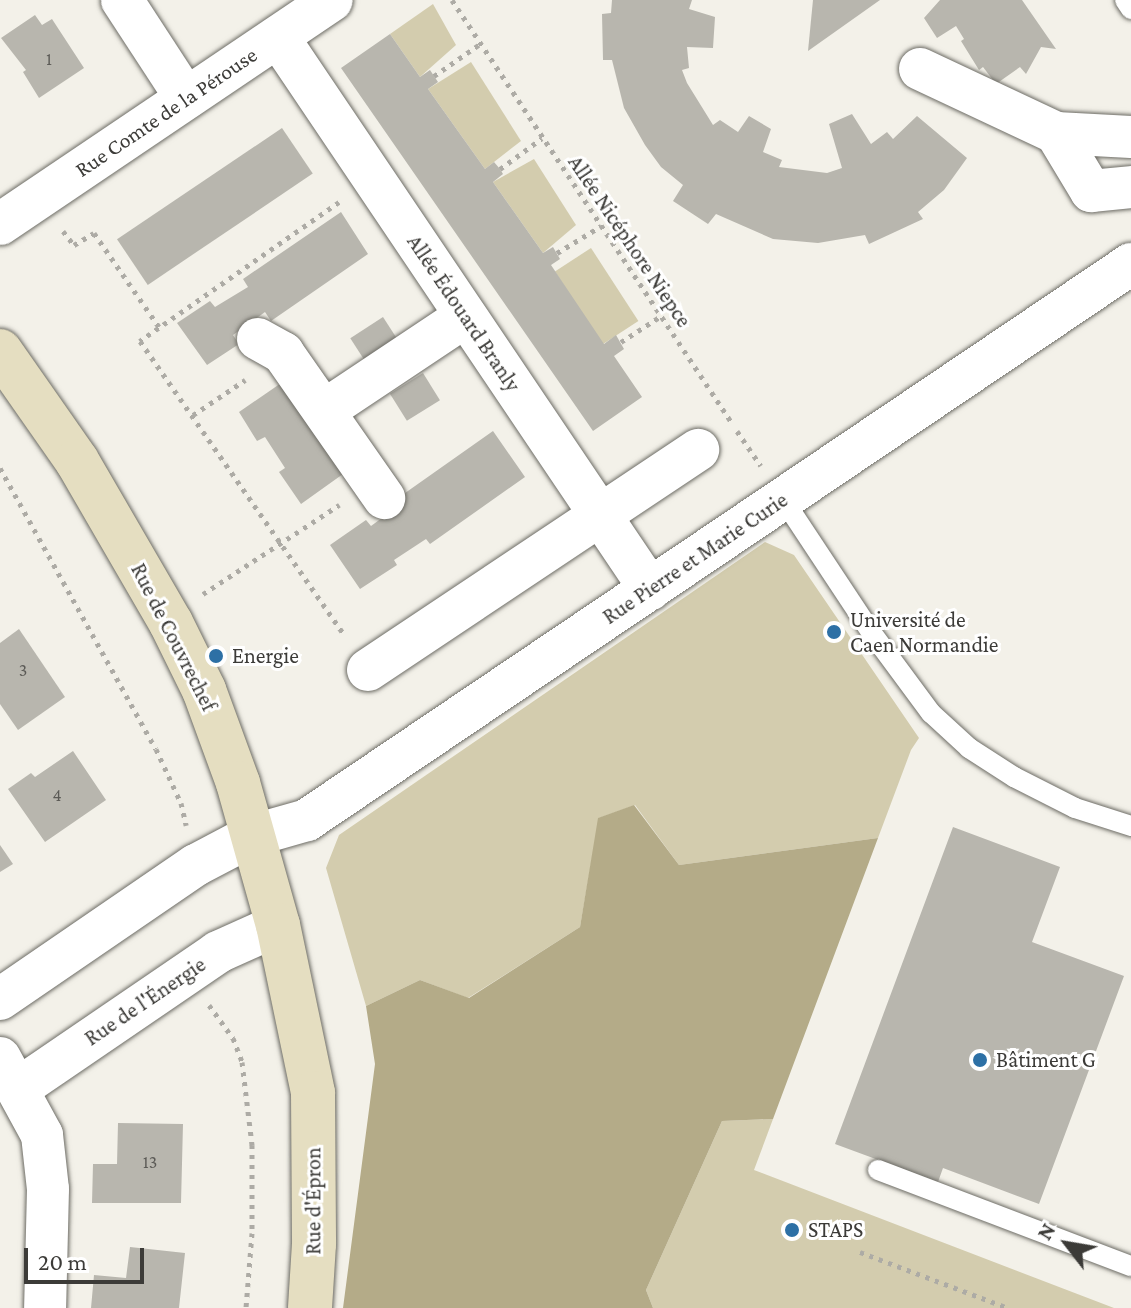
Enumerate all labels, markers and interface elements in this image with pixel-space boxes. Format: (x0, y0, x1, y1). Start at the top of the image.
street label: Rue Comte de la Pérouse (70, 41, 262, 183)
house number: 1 (46, 48, 52, 70)
street label: Allée Nicéphore Niepce (563, 150, 697, 332)
street label: Allée Édouard Branly (402, 229, 526, 397)
street label: Rue Pierre et Marie Curie (597, 486, 793, 630)
street label: Rue de Couvrechef (125, 559, 223, 715)
place label: Université de Caen Normandie (850, 606, 998, 658)
marker: Université de Caen Normandie (825, 623, 843, 641)
place label: Energie (232, 643, 299, 669)
marker: Energie (207, 647, 225, 665)
house number: 3 (19, 659, 27, 681)
house number: 4 (52, 784, 62, 806)
street label: Rue de l'Énergie (79, 951, 211, 1051)
place label: Bâtiment G (996, 1047, 1096, 1073)
marker: Bâtiment G (971, 1051, 989, 1069)
street label: Rue d'Épron (300, 1147, 326, 1255)
house number: 13 (143, 1151, 157, 1173)
north arrow (1027, 1204, 1107, 1284)
place label: STAPS (808, 1217, 863, 1243)
text: N (1031, 1219, 1061, 1244)
marker: STAPS (783, 1221, 801, 1239)
scale bar (28, 1232, 148, 1282)
text: 20 m (38, 1248, 87, 1275)

